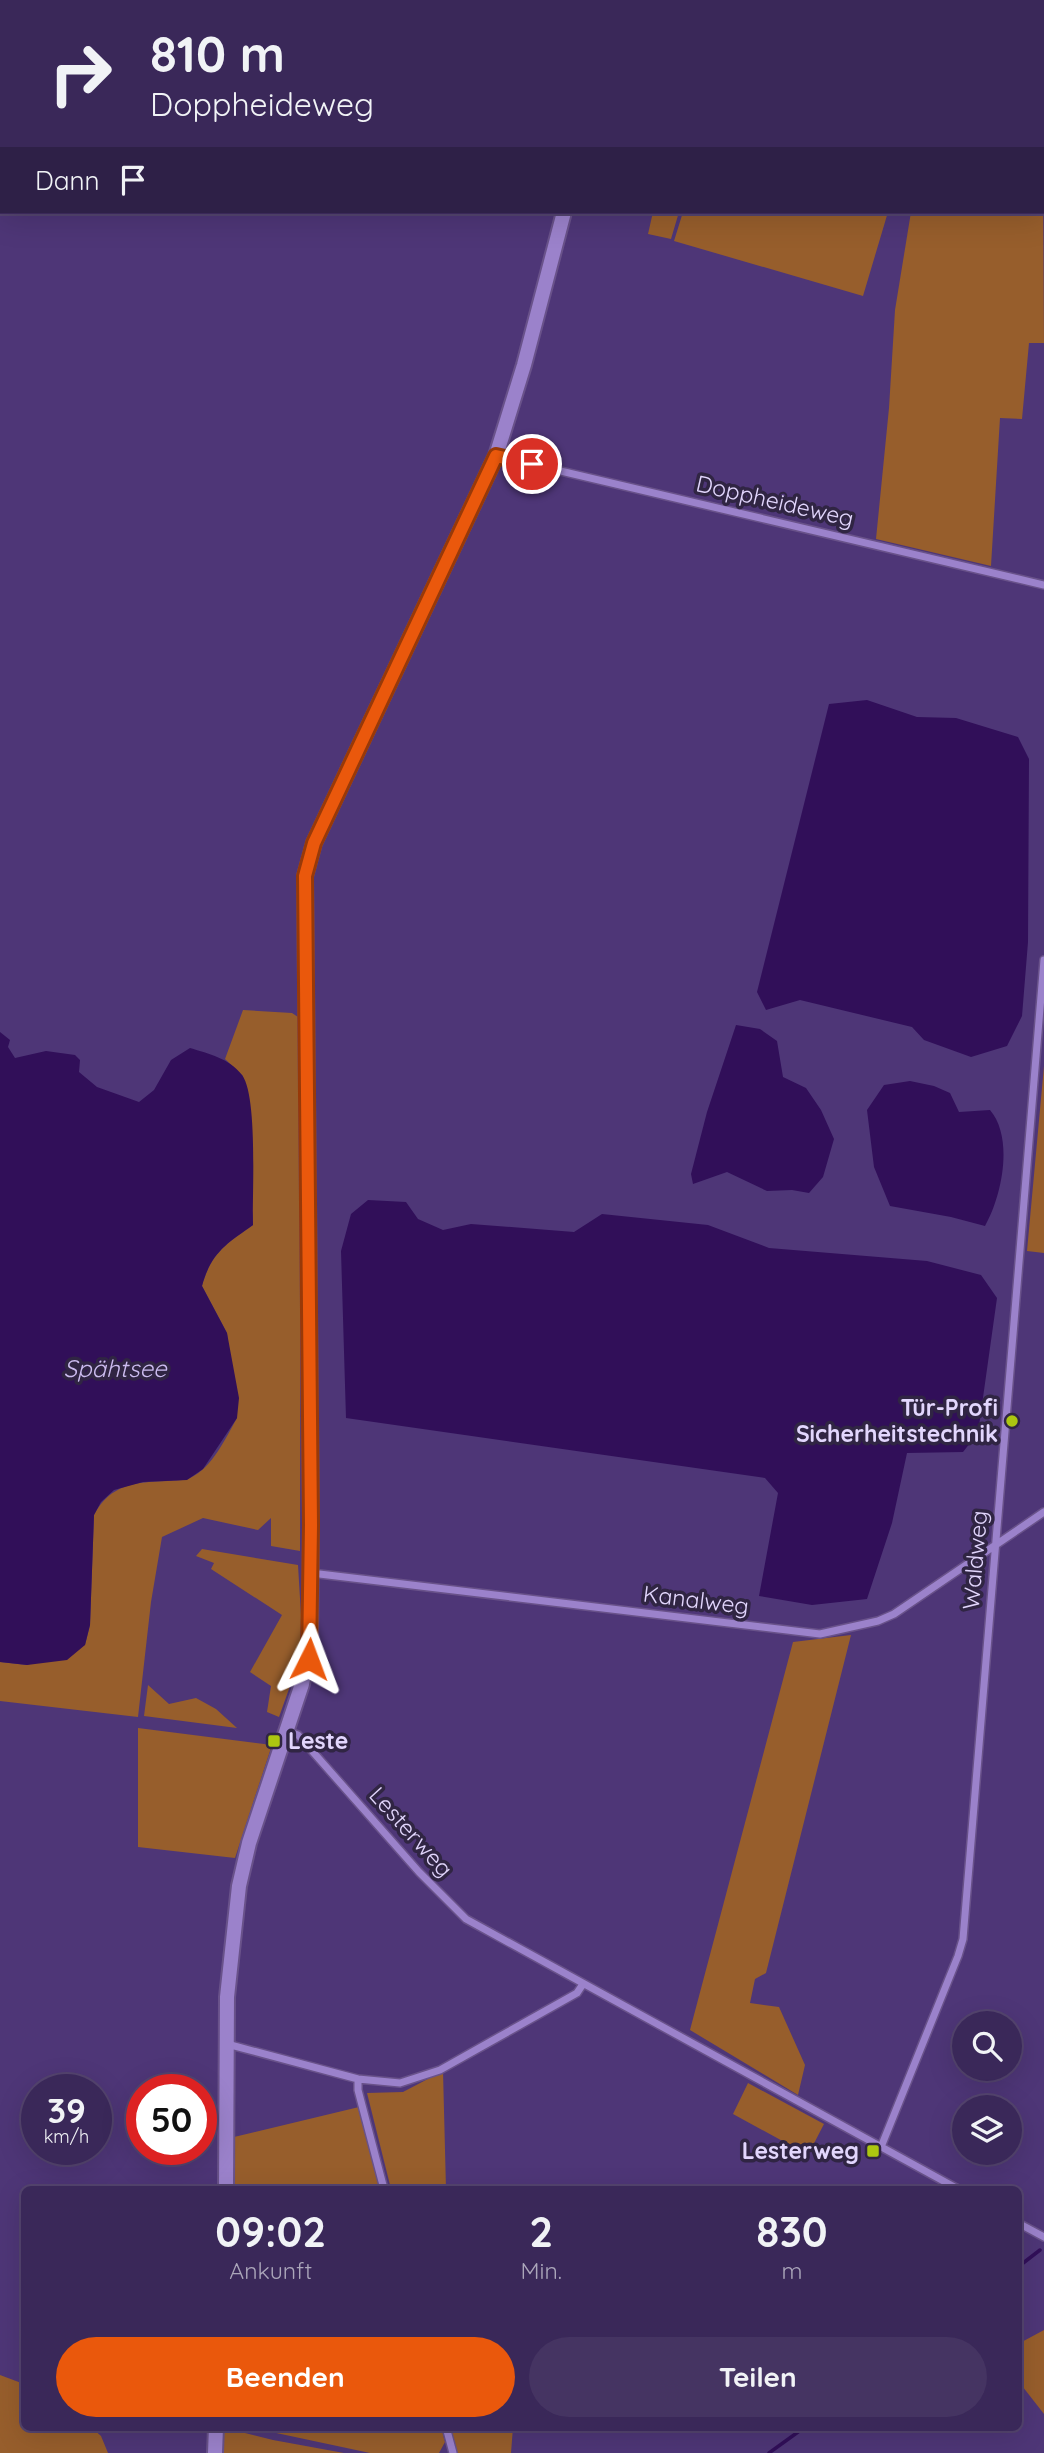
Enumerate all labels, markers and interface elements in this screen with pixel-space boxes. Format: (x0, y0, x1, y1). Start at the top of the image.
text: 810 m (150, 23, 285, 84)
icon: right (35, 28, 126, 119)
text: Doppheideweg (150, 84, 374, 124)
icon: arrive (114, 161, 152, 199)
text: Dann (35, 164, 100, 197)
pin (502, 434, 562, 494)
icon: arrive (513, 445, 551, 483)
street label: Doppheideweg (693, 468, 857, 533)
water label: Spähtsee (63, 1353, 168, 1383)
place label: Tür-Profi Sicherheitstechnik (796, 1393, 998, 1448)
marker: Tür-Profi Sicherheitstechnik (1004, 1413, 1020, 1429)
street label: Waldweg (956, 1509, 993, 1611)
street label: Kanalweg (642, 1579, 751, 1620)
position arrow (272, 1622, 346, 1696)
place label: Leste (288, 1726, 348, 1755)
marker: Leste (266, 1733, 282, 1749)
street label: Lesterweg (363, 1781, 459, 1883)
map controls (952, 2011, 1022, 2165)
button: search (952, 2011, 1022, 2081)
speed limit sign: 50 (126, 2074, 217, 2165)
text: 39 (47, 2088, 86, 2132)
button: layers (952, 2095, 1022, 2165)
text: km/h (44, 2125, 89, 2148)
place label: Lesterweg (742, 2136, 859, 2165)
marker: Lesterweg (865, 2143, 881, 2159)
text: 09:02 (215, 2205, 326, 2258)
text: 2 (529, 2205, 553, 2258)
text: 830 (756, 2205, 828, 2258)
text: Ankunft (229, 2256, 312, 2285)
text: Min. (521, 2256, 562, 2285)
text: m (781, 2256, 802, 2285)
button: Beenden (56, 2337, 515, 2417)
button: Teilen (529, 2337, 987, 2417)

